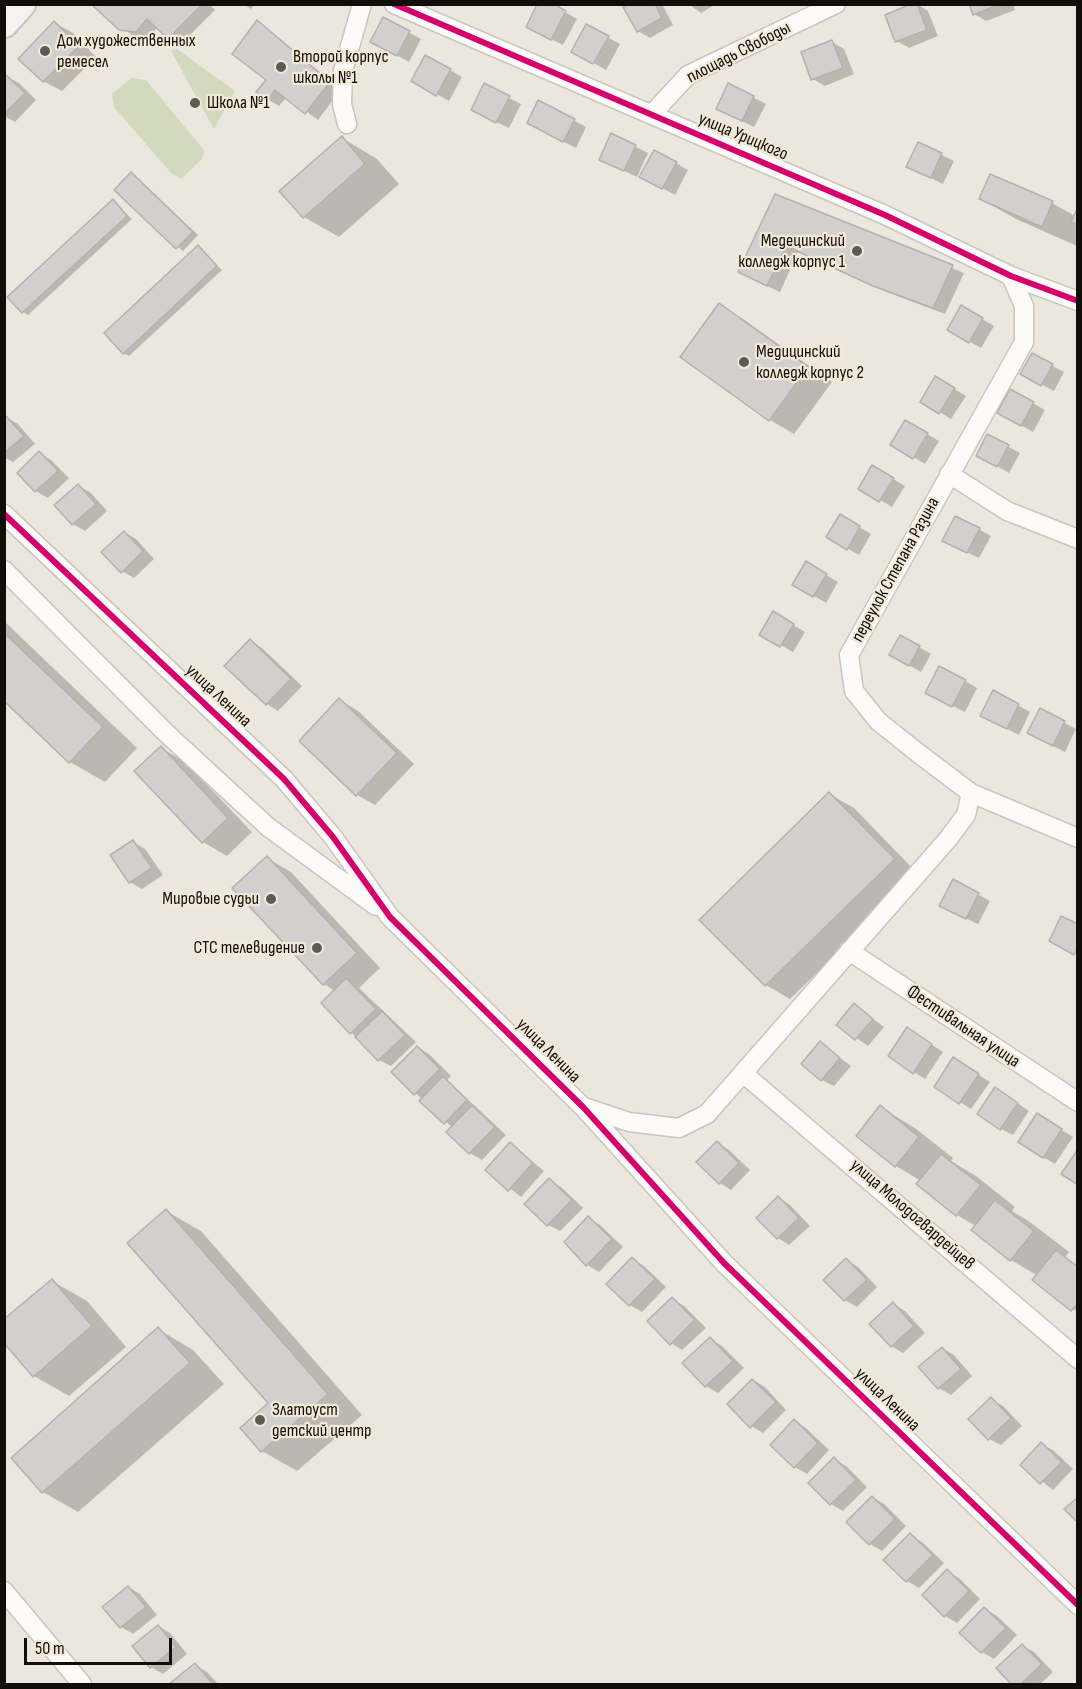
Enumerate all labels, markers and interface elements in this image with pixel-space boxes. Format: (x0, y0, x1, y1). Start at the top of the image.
street label: площадь Свободы (683, 18, 795, 88)
place label: Дом художественных ремесел (57, 30, 196, 72)
marker: Дом художественных ремесел (38, 44, 52, 58)
place label: Второй корпус школы №1 (293, 46, 389, 88)
marker: Второй корпус школы №1 (274, 60, 288, 74)
place label: Школа №1 (207, 92, 270, 114)
marker: Школа №1 (188, 96, 202, 110)
street label: улица Урицкого (695, 108, 791, 166)
place label: Медецинский колледж корпус 1 (738, 230, 845, 272)
marker: Медецинский колледж корпус 1 (850, 244, 864, 258)
place label: Медицинский колледж корпус 2 (756, 341, 864, 384)
marker: Медицинский колледж корпус 2 (737, 355, 751, 369)
street label: переулок Степана Разина (847, 494, 945, 646)
street label: улица Ленина (180, 660, 256, 732)
place label: Мировые судьи (162, 888, 259, 910)
marker: Мировые судьи (264, 892, 278, 906)
place label: СТС телевидение (194, 937, 305, 959)
marker: СТС телевидение (310, 941, 324, 955)
street label: Фестивальная улица (902, 981, 1024, 1073)
street label: улица Ленина (511, 1014, 585, 1088)
street label: улица Молодогвардейцев (845, 1155, 979, 1275)
street label: улица Ленина (850, 1364, 924, 1436)
place label: Златоуст детский центр (272, 1399, 371, 1442)
marker: Златоуст детский центр (253, 1413, 267, 1427)
scale bar (27, 1626, 176, 1664)
text: 50 m (35, 1638, 65, 1659)

